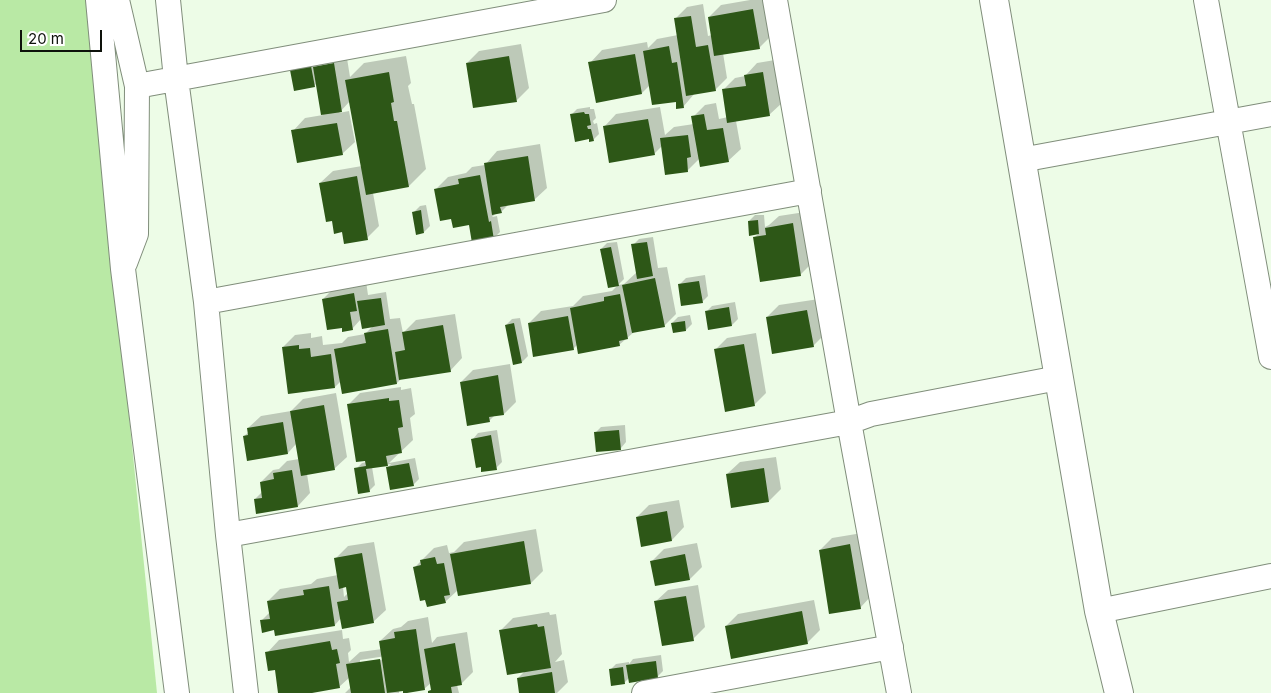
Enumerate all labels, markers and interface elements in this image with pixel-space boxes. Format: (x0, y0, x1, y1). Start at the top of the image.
scale bar (22, 20, 105, 52)
text: 20 m (28, 29, 64, 48)

